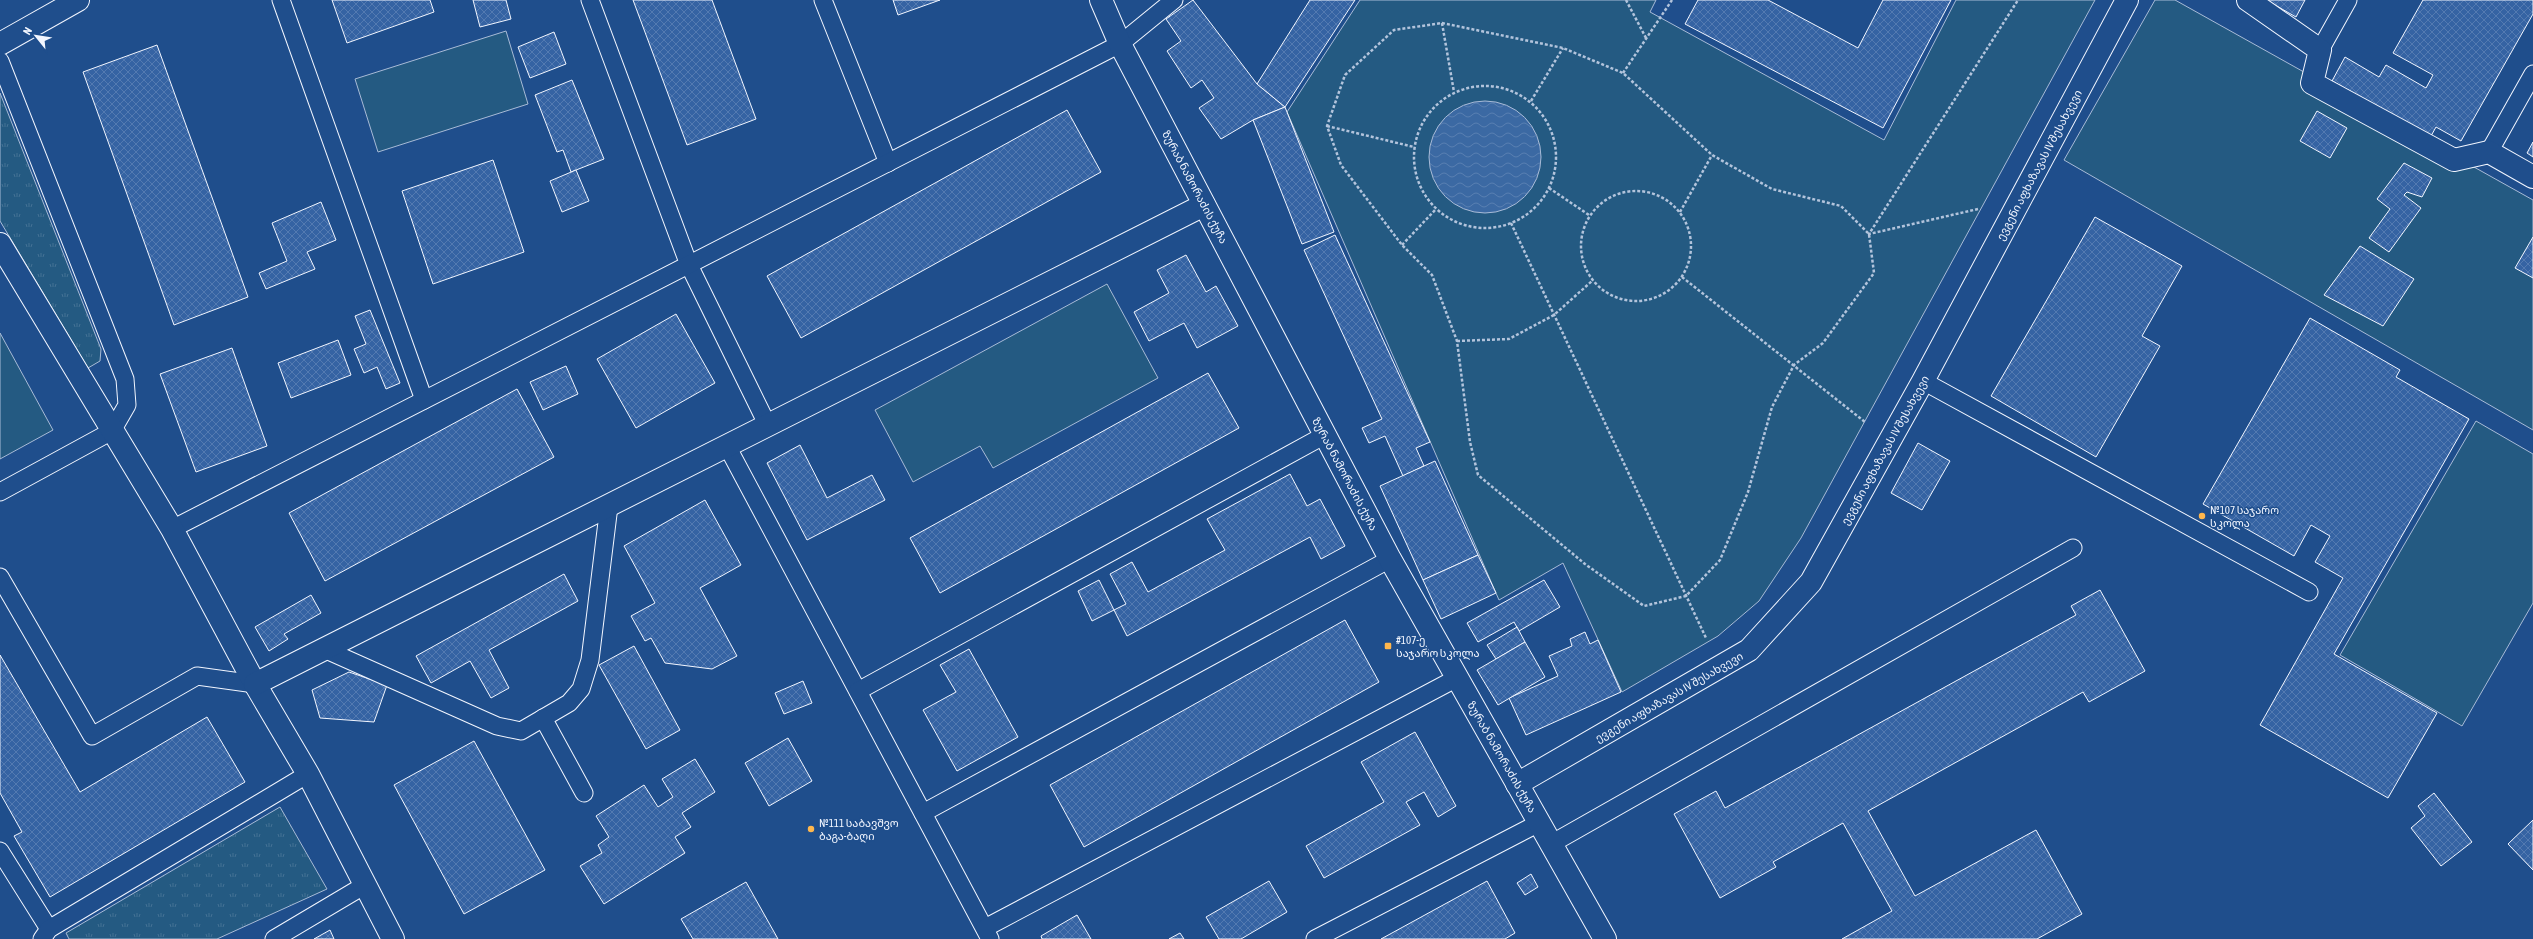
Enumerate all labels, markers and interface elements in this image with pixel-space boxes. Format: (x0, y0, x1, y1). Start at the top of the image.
north arrow (16, 16, 56, 56)
text: N (21, 25, 34, 37)
street label: ევგენი აფხაზავას IV შესახვევი (1994, 88, 2085, 243)
street label: ზურაბ ნამორაძის ქუჩა (1159, 128, 1230, 246)
street label: ევგენი აფხაზავას IV შესახვევი (1839, 373, 1932, 527)
street label: ზურაბ ნამორაძის ქუჩა (1309, 415, 1380, 533)
place label: №107 საჯარო სკოლა (2210, 504, 2279, 530)
marker: №107 საჯარო სკოლა (2197, 511, 2207, 521)
place label: #107-ე საჯარო სკოლა (1396, 634, 1480, 660)
marker: #107-ე საჯარო სკოლა (1383, 641, 1393, 651)
street label: ევგენი აფხაზავას IV შესახვევი (1593, 650, 1746, 745)
street label: ზურაბ ნამორაძის ქუჩა (1464, 699, 1539, 815)
place label: №111 საბავშვო ბაგა-ბაღი (819, 817, 899, 843)
marker: №111 საბავშვო ბაგა-ბაღი (806, 824, 816, 834)

